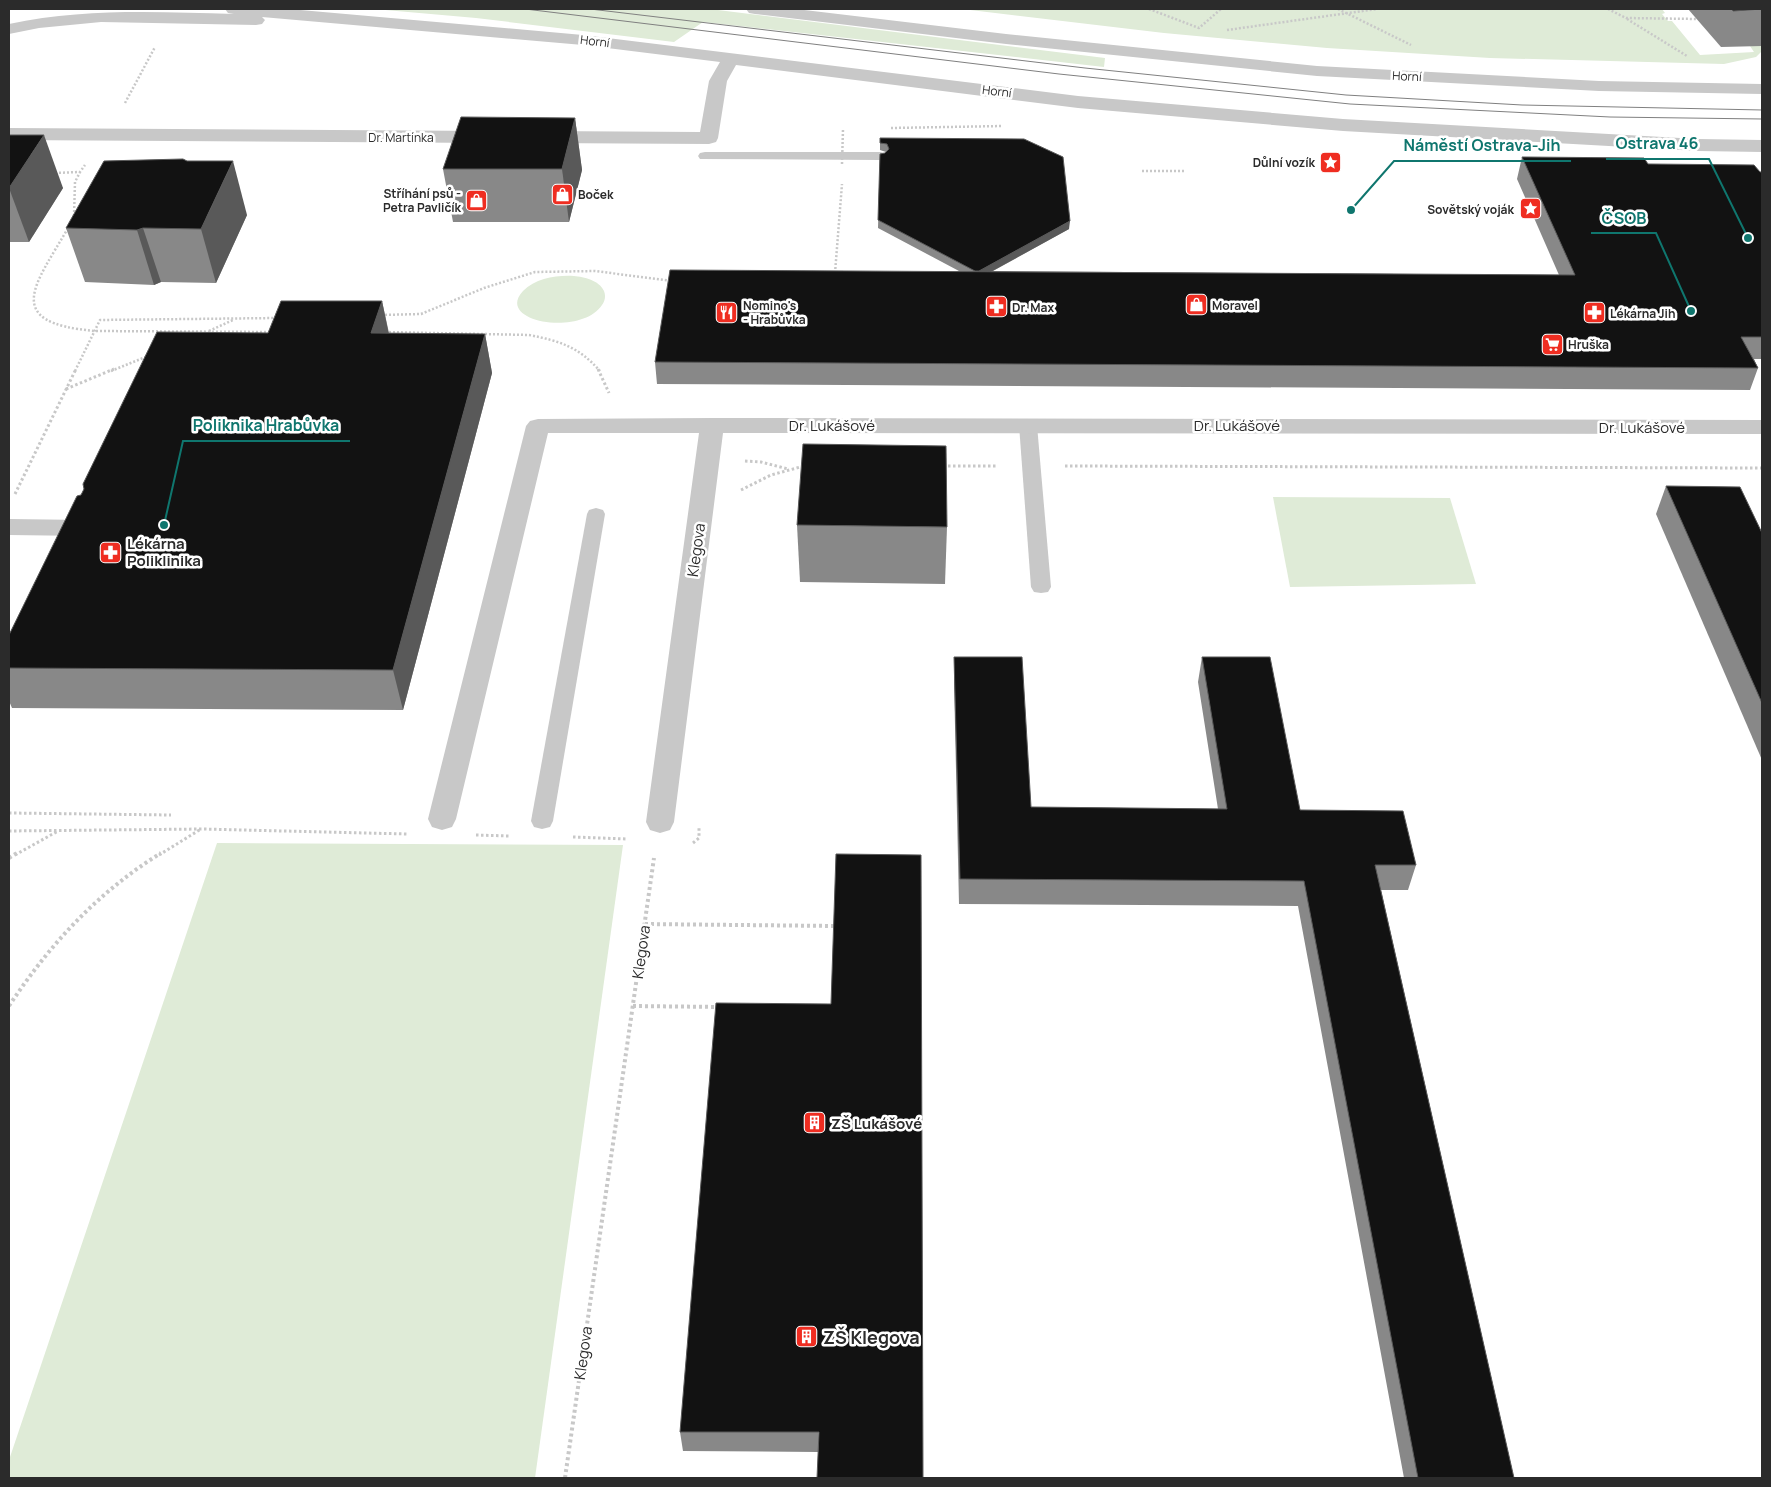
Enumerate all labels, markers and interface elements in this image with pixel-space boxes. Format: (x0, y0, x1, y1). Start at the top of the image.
street label: Horní (579, 31, 611, 51)
street label: Horní (1392, 67, 1422, 85)
street label: Horní (981, 81, 1013, 101)
callout: Ostrava 46 (1606, 128, 1709, 159)
street label: Dr. Martínka (368, 129, 434, 146)
callout: Náměstí Ostrava-Jih (1394, 130, 1571, 161)
text: Ostrava 46 (1615, 132, 1699, 154)
text: Náměstí Ostrava-Jih (1404, 134, 1561, 156)
place icon: Důlní vozík (1319, 150, 1343, 174)
place label: Důlní vozík (1253, 154, 1316, 171)
shop icon: Boček (550, 182, 574, 206)
place label: Stříhání psů - Petra Pavličík (383, 185, 462, 216)
place label: Boček (578, 186, 614, 203)
shop icon: Stříhání psů - Petra Pavličík (465, 188, 489, 212)
place icon: Sovětský voják (1518, 197, 1542, 221)
place label: Sovětský voják (1427, 201, 1515, 218)
callout: ČSOB (1591, 202, 1656, 233)
text: ČSOB (1602, 207, 1646, 229)
shop icon: Moravel (1184, 293, 1208, 317)
pharmacy icon: Dr. Max (984, 295, 1008, 319)
place label: Nomino's - Hrabůvka (743, 297, 806, 328)
place label: Moravel (1212, 297, 1258, 314)
place label: Dr. Max (1012, 299, 1054, 316)
restaurant icon: Nomino's - Hrabůvka (715, 300, 739, 324)
pharmacy icon: Lékárna Jih (1582, 301, 1606, 325)
place label: Lékárna Jih (1610, 305, 1675, 322)
supermarket icon: Hruška (1540, 332, 1564, 356)
place label: Hruška (1568, 336, 1609, 353)
callout: Poliknika Hrabůvka (183, 410, 350, 441)
text: Poliknika Hrabůvka (193, 414, 339, 436)
street label: Dr. Lukášové (789, 415, 875, 436)
street label: Dr. Lukášové (1194, 415, 1280, 436)
street label: Dr. Lukášové (1599, 417, 1685, 438)
street label: Klegova (682, 522, 710, 578)
place label: Lékárna Poliklinika (127, 533, 201, 571)
pharmacy icon: Lékárna Poliklinika (99, 540, 123, 564)
street label: Klegova (627, 924, 655, 980)
building icon: ZŠ Lukášové (803, 1111, 827, 1135)
place label: ZŠ Lukášové (831, 1113, 922, 1134)
street label: Klegova (569, 1325, 597, 1381)
building icon: ZŠ Klegova (795, 1325, 819, 1349)
place label: ZŠ Klegova (823, 1325, 920, 1349)

